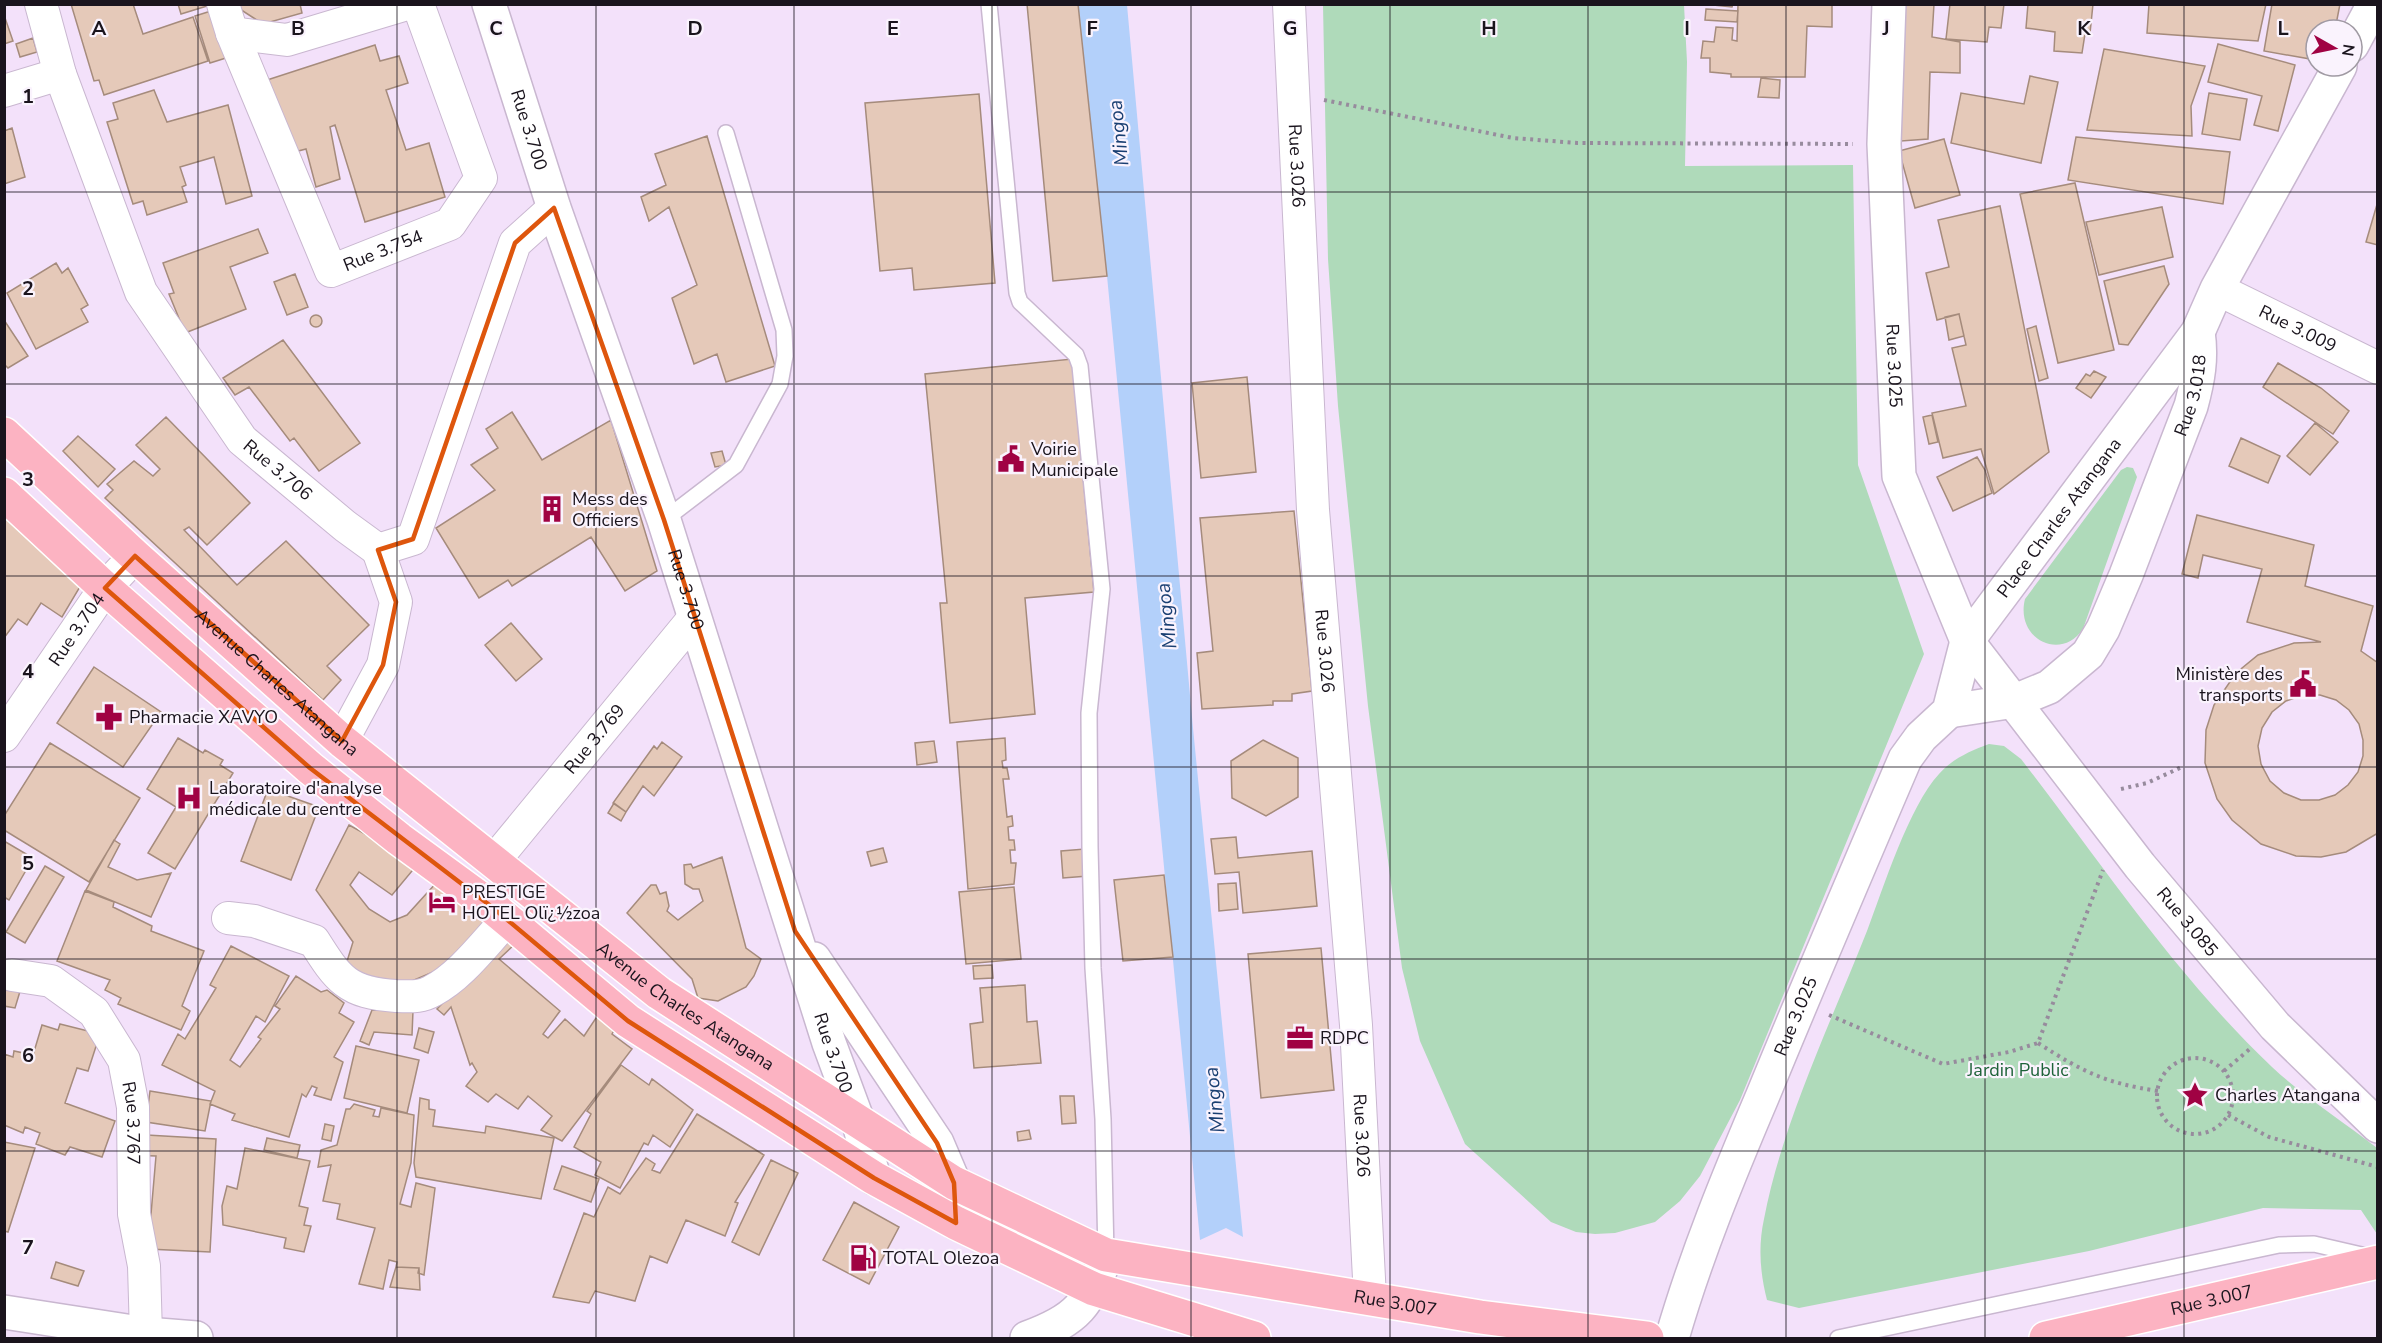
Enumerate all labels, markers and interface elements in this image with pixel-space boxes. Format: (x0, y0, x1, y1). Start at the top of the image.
text: A (92, 15, 107, 42)
text: B (291, 15, 305, 42)
text: C (489, 15, 503, 42)
text: D (687, 15, 703, 42)
text: E (887, 15, 899, 42)
text: F (1086, 15, 1098, 42)
text: G (1283, 15, 1297, 42)
text: H (1481, 15, 1497, 42)
text: I (1684, 15, 1690, 42)
text: J (1881, 15, 1890, 42)
text: K (2077, 15, 2091, 42)
text: L (2277, 15, 2289, 42)
north arrow (2304, 18, 2364, 78)
text: N (2336, 43, 2360, 58)
text: 1 (22, 83, 34, 110)
street label: Rue 3.700 (505, 86, 553, 173)
water label: Mingoa (1102, 98, 1135, 167)
street label: Rue 3.026 (1283, 123, 1311, 208)
street label: Rue 3.754 (340, 224, 426, 277)
text: 2 (22, 275, 34, 302)
street label: Rue 3.009 (2255, 299, 2341, 358)
street label: Rue 3.025 (1880, 323, 1908, 408)
street label: Rue 3.018 (2169, 354, 2212, 440)
street label: Place Charles Atangana (1991, 433, 2127, 603)
street label: Rue 3.706 (238, 434, 318, 506)
place label: Voirie Municipale (1030, 437, 1118, 482)
public building icon: Voirie Municipale (996, 444, 1026, 474)
text: 3 (22, 466, 34, 493)
place label: Mess des Officiers (572, 487, 648, 532)
building icon: Mess des Officiers (537, 494, 567, 524)
street label: Rue 3.700 (662, 546, 710, 633)
water label: Mingoa (1150, 581, 1183, 650)
street label: Rue 3.704 (43, 588, 110, 671)
street label: Avenue Charles Atangana (190, 603, 364, 762)
street label: Rue 3.026 (1309, 608, 1340, 694)
text: 4 (22, 658, 34, 685)
place label: Ministère des transports (2175, 662, 2283, 707)
public building icon: Ministère des transports (2288, 669, 2318, 699)
street label: Rue 3.769 (559, 699, 630, 779)
pharmacy icon: Pharmacie XAVYO (94, 702, 124, 732)
place label: Pharmacie XAVYO (129, 705, 278, 729)
place label: Laboratoire d'analyse médicale du centre (209, 776, 382, 821)
hospital icon: Laboratoire d'analyse médicale du centre (174, 783, 204, 813)
text: 5 (22, 850, 34, 877)
place label: PRESTIGE HOTEL Olï¿½zoa (462, 880, 600, 925)
street label: Rue 3.085 (2151, 882, 2223, 962)
hotel icon: PRESTIGE HOTEL Olï¿½zoa (427, 887, 457, 917)
street label: Avenue Charles Atangana (592, 936, 779, 1076)
street label: Rue 3.025 (1768, 973, 1823, 1059)
street label: Rue 3.700 (808, 1010, 858, 1096)
office icon: RDPC (1285, 1023, 1315, 1053)
place label: RDPC (1320, 1026, 1369, 1050)
text: 6 (22, 1042, 34, 1069)
park label: Jardin Public (1967, 1058, 2068, 1082)
water label: Mingoa (1198, 1065, 1231, 1134)
street label: Rue 3.767 (116, 1079, 146, 1165)
place icon: Charles Atangana (2180, 1080, 2210, 1110)
place label: Charles Atangana (2215, 1083, 2360, 1107)
street label: Rue 3.026 (1348, 1093, 1376, 1178)
text: 7 (22, 1234, 34, 1261)
fuel station icon: TOTAL Olezoa (848, 1243, 878, 1273)
place label: TOTAL Olezoa (883, 1246, 999, 1270)
street label: Rue 3.007 (2168, 1279, 2255, 1321)
street label: Rue 3.007 (1352, 1284, 1439, 1322)

